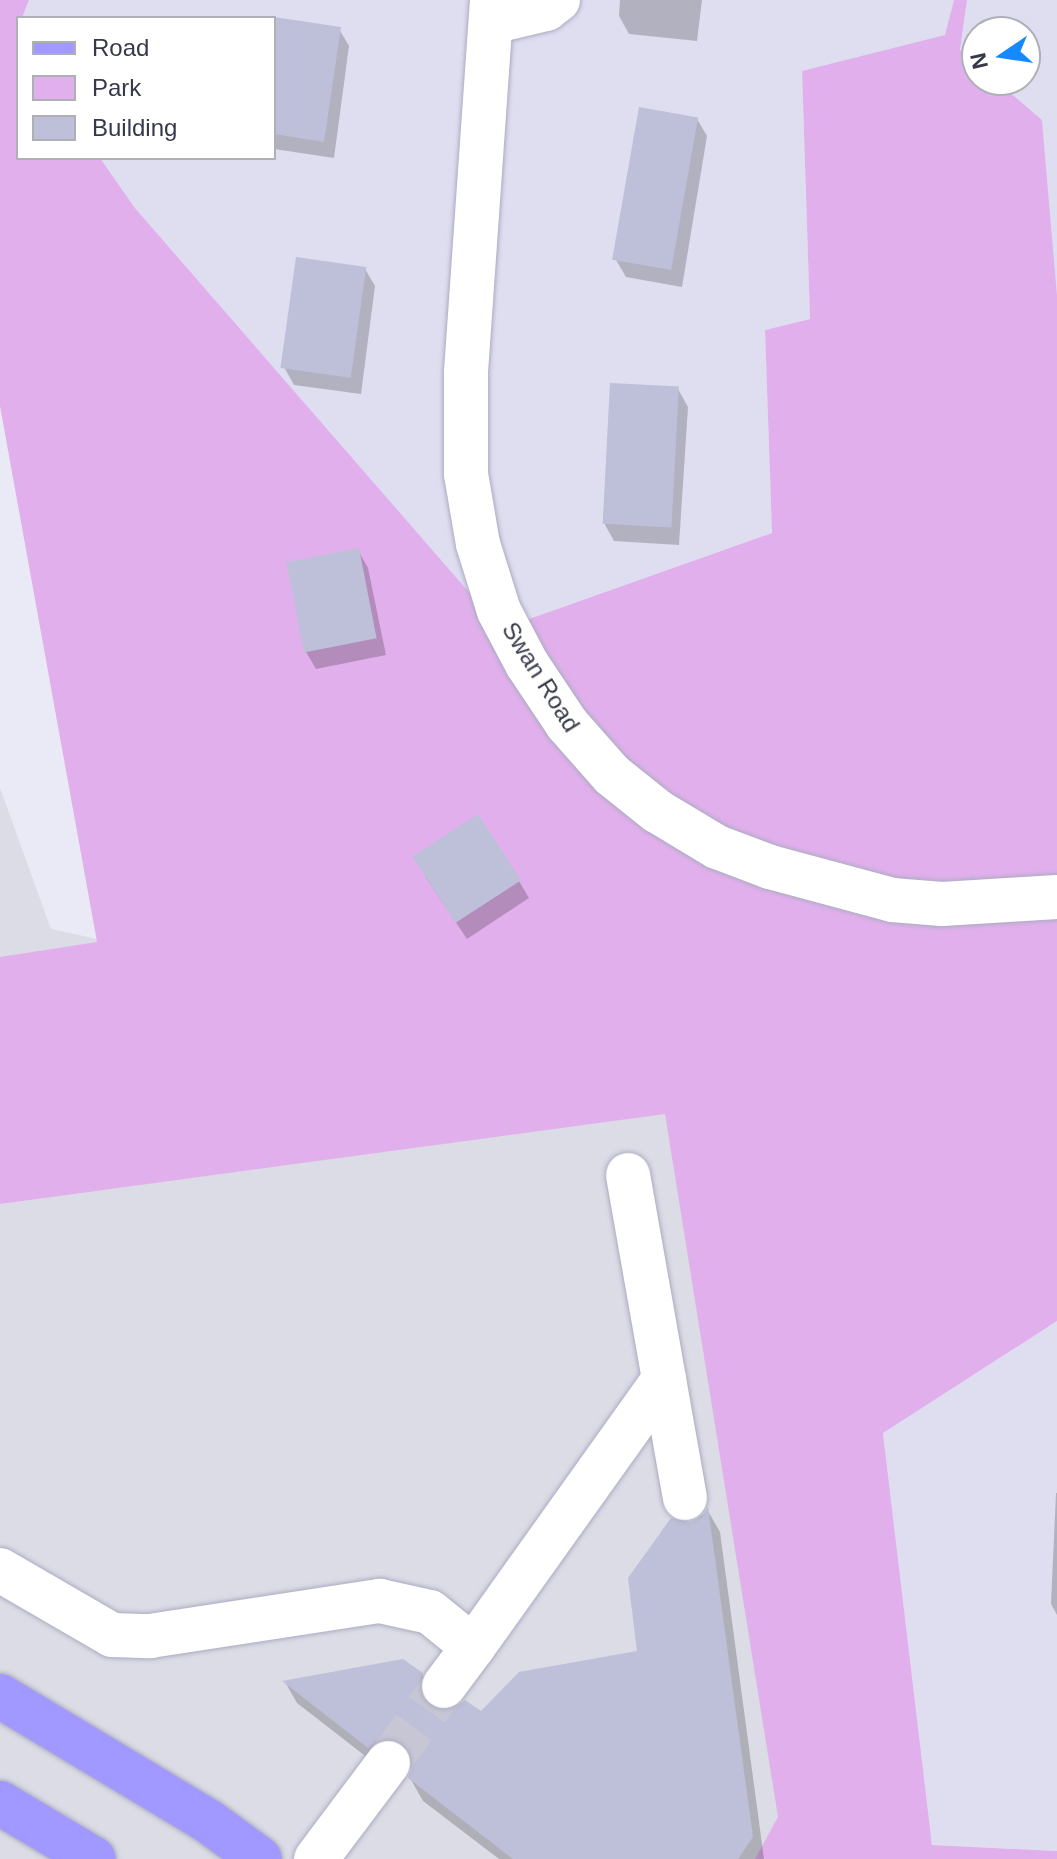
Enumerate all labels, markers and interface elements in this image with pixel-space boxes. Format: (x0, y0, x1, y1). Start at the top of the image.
legend (16, 16, 276, 160)
north arrow (961, 16, 1041, 96)
text: Road (92, 34, 149, 61)
text: N (965, 51, 993, 72)
text: Park (92, 74, 141, 101)
text: Building (92, 114, 177, 141)
street label: Swan Road (496, 617, 586, 737)

